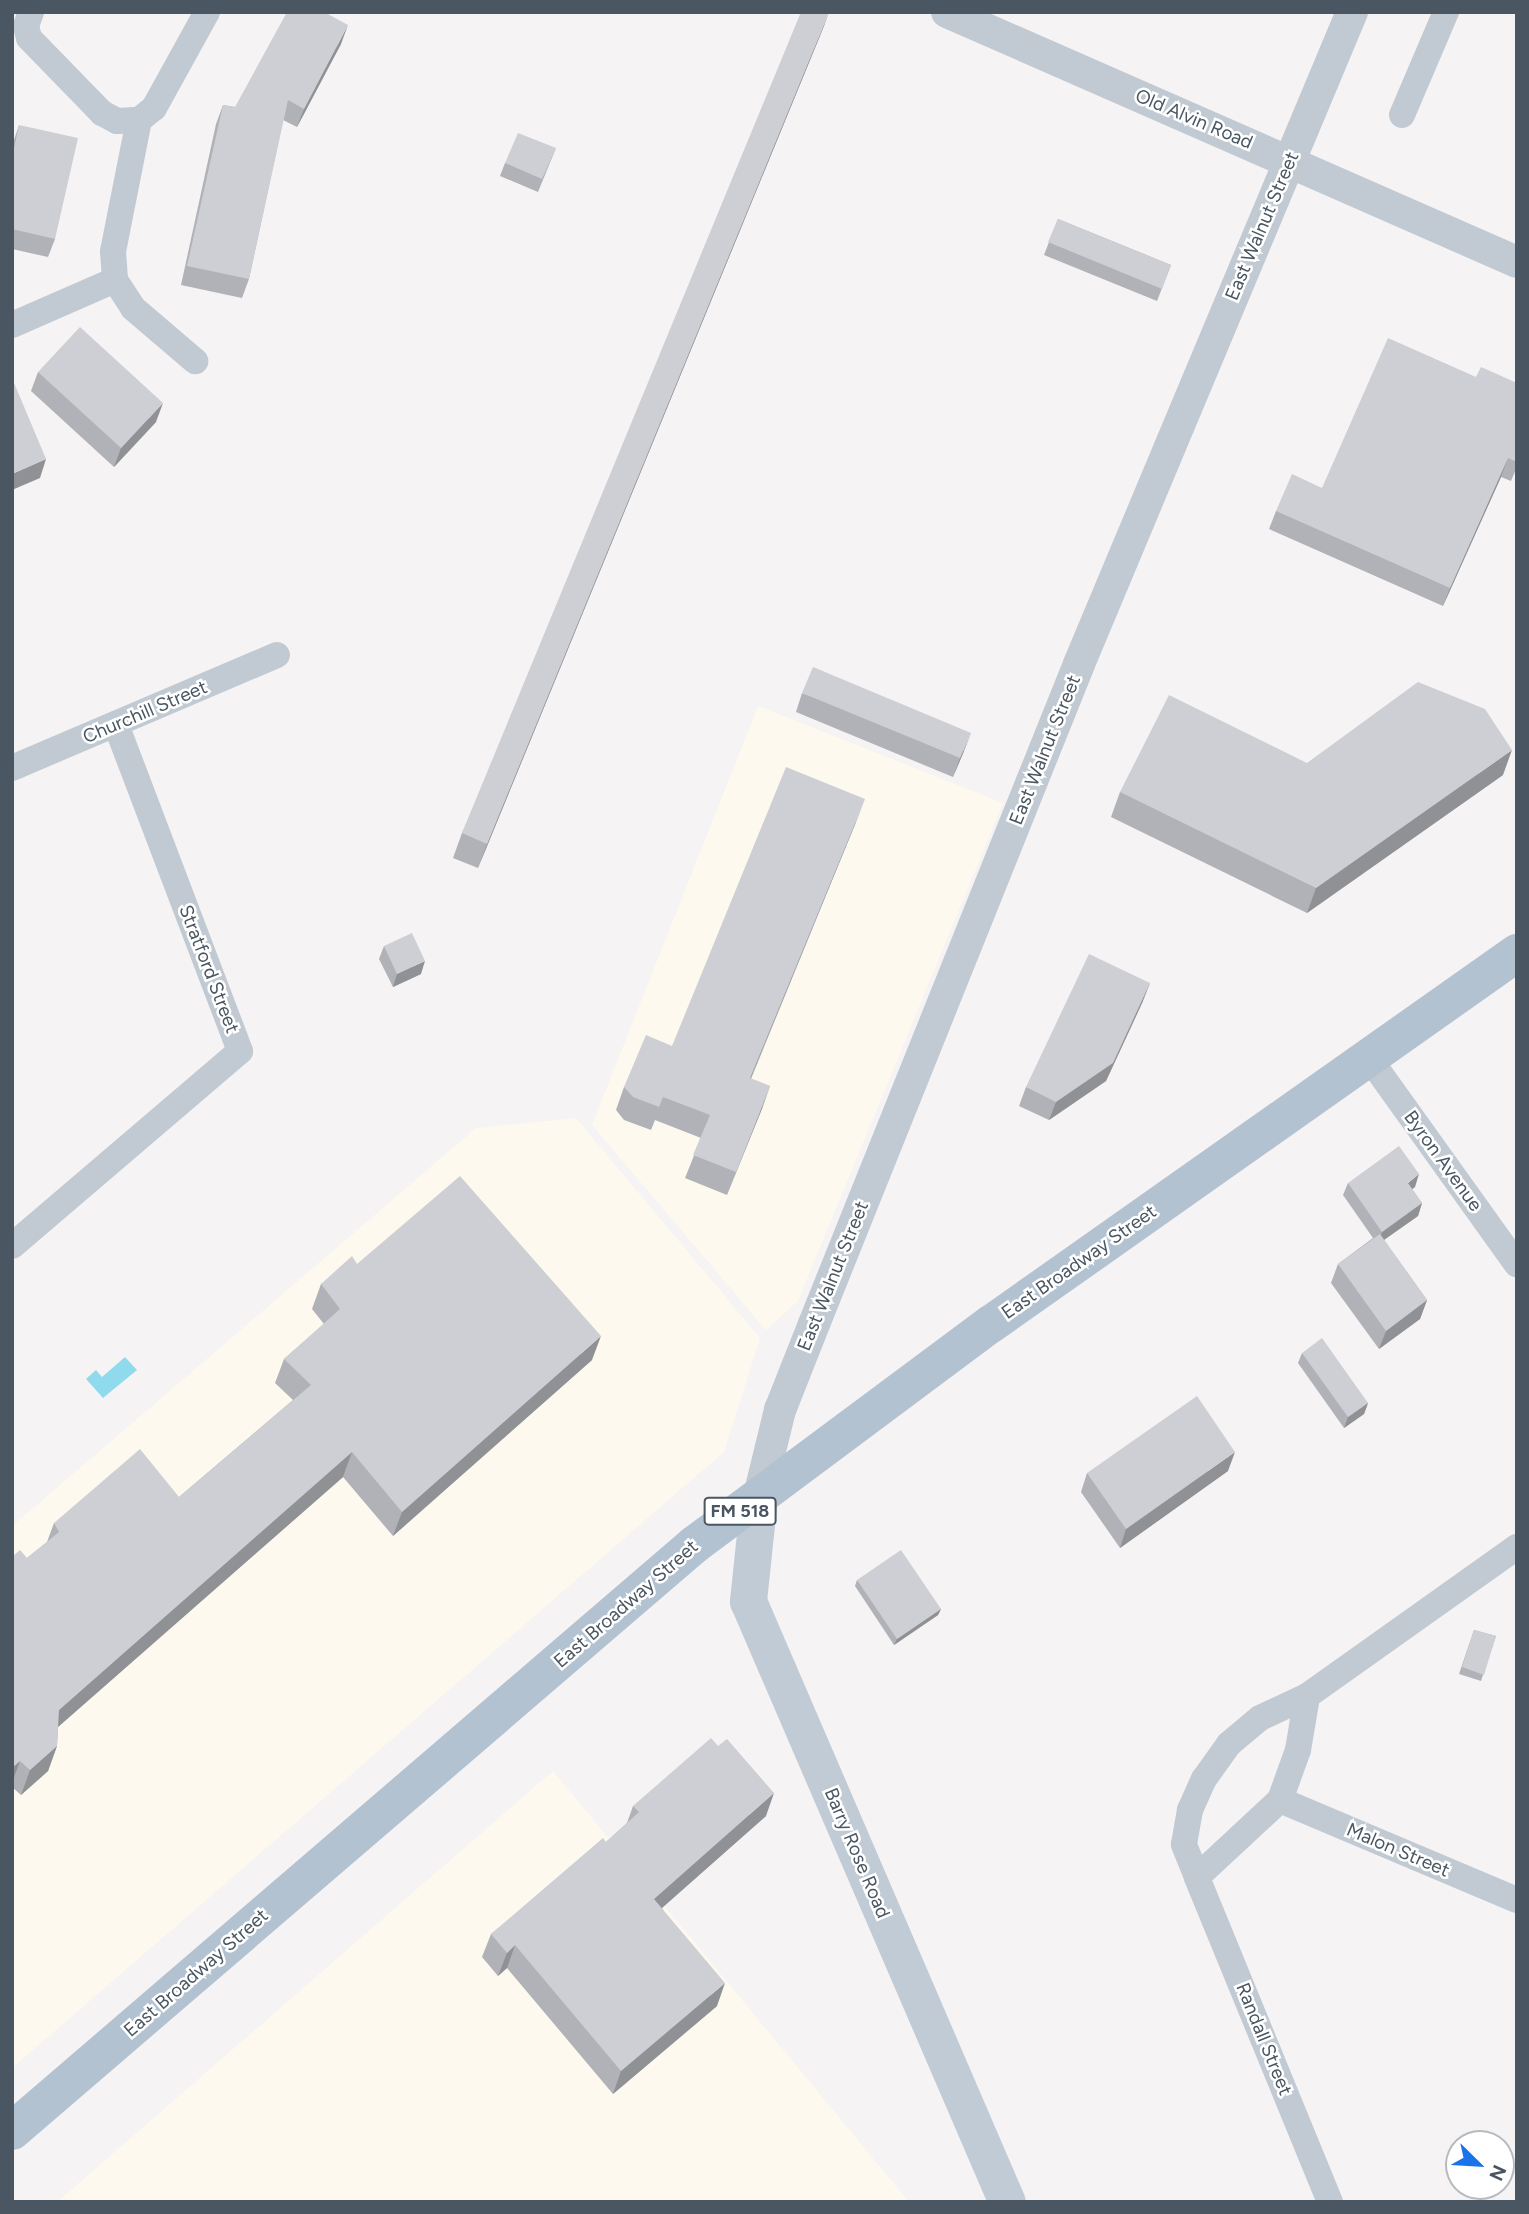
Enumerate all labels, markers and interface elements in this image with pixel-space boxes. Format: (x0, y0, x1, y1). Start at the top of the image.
street label: Old Alvin Road (1132, 84, 1256, 154)
street label: East Walnut Street (1220, 148, 1304, 304)
street label: East Walnut Street (1005, 672, 1085, 828)
street label: Churchill Street (79, 676, 211, 748)
street label: Stratford Street (174, 902, 244, 1036)
street label: Byron Avenue (1399, 1106, 1487, 1216)
street label: East Walnut Street (793, 1198, 873, 1354)
street label: East Broadway Street (997, 1200, 1161, 1324)
road number: FM 518 (703, 1496, 777, 1526)
street label: East Broadway Street (549, 1535, 703, 1673)
street label: Barry Rose Road (819, 1784, 895, 1922)
street label: Malon Street (1343, 1818, 1453, 1882)
street label: East Broadway Street (119, 1904, 273, 2042)
street label: Randall Street (1231, 1979, 1297, 2099)
north arrow (1445, 2130, 1515, 2200)
text: N (1484, 2162, 1511, 2184)

